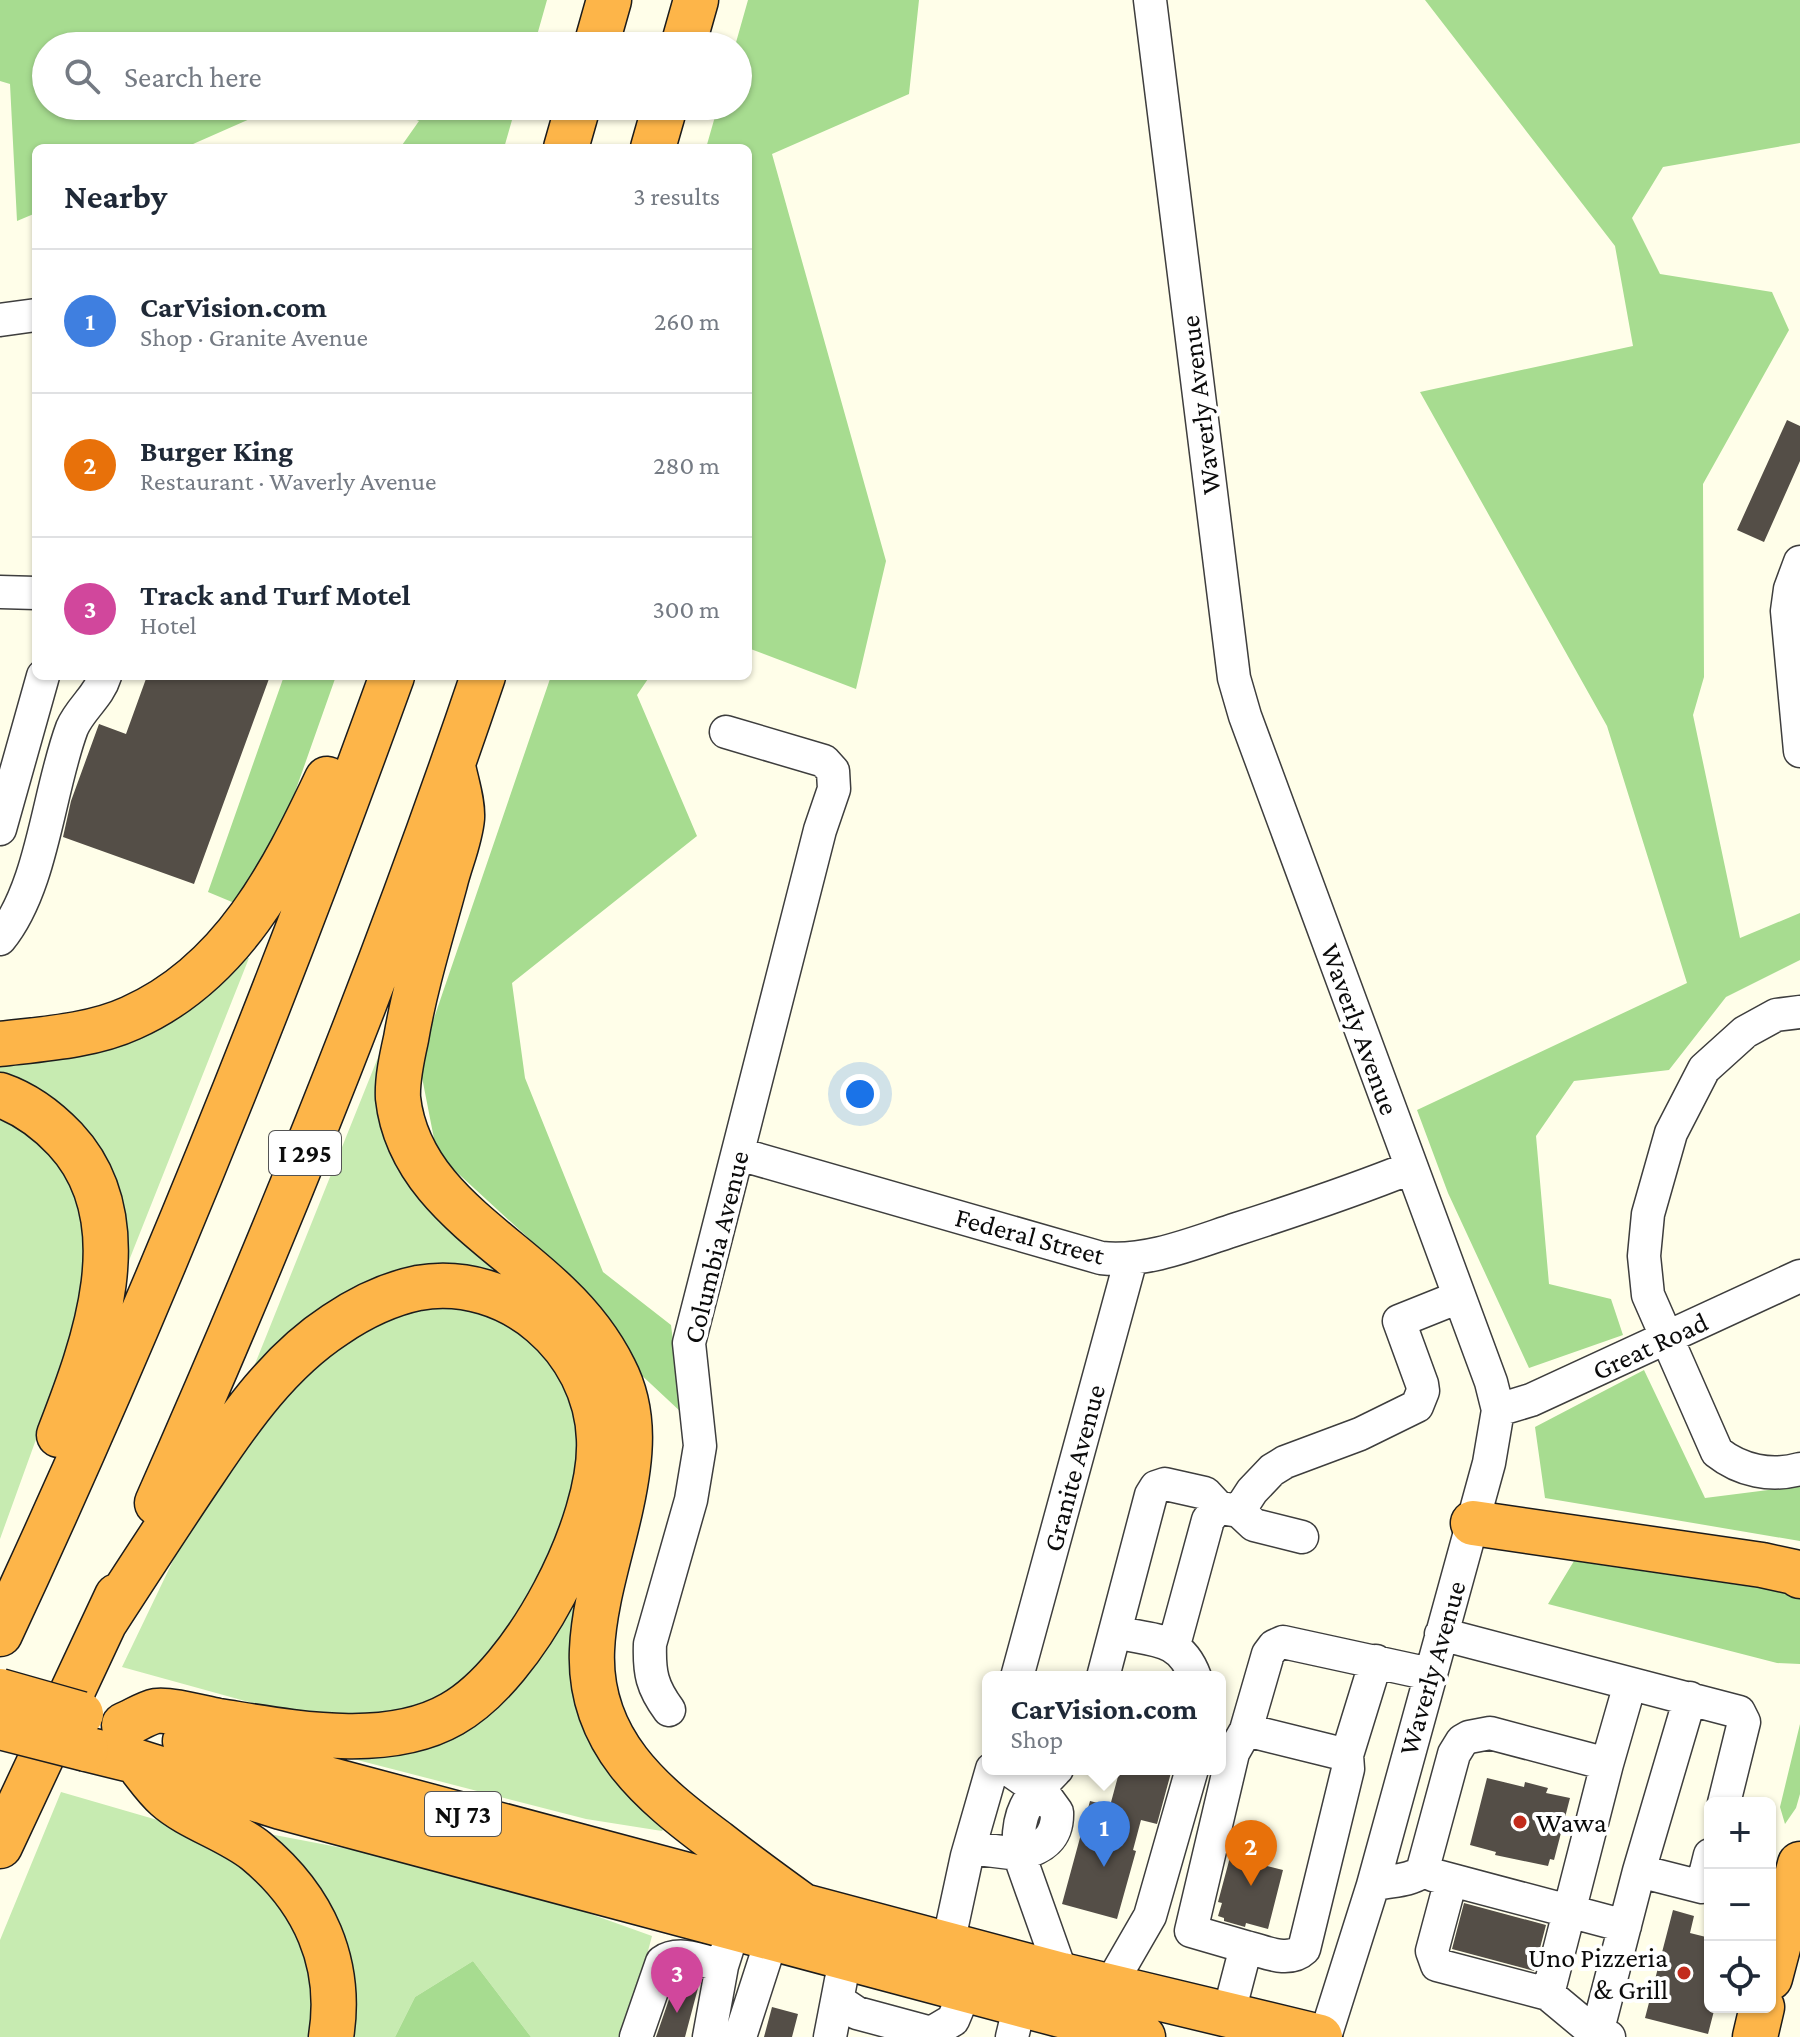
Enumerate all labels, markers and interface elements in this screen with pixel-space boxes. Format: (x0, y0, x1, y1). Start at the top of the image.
search box (32, 32, 752, 120)
icon: search (60, 54, 104, 98)
text: Search here (124, 60, 262, 93)
text: Nearby (64, 178, 167, 215)
text: 3 results (633, 182, 720, 211)
text: CarVision.com (140, 290, 327, 323)
text: 1 (85, 307, 95, 336)
text: 260 m (654, 307, 720, 336)
street label: Waverly Avenue (1174, 314, 1226, 496)
text: Shop · Granite Avenue (140, 323, 368, 352)
text: Burger King (140, 434, 293, 467)
text: 2 (83, 451, 97, 480)
text: 280 m (653, 451, 720, 480)
text: Restaurant · Waverly Avenue (140, 467, 437, 496)
text: Track and Turf Motel (140, 578, 410, 611)
text: 3 (84, 595, 96, 624)
text: 300 m (652, 595, 720, 624)
text: Hotel (140, 611, 197, 640)
street label: Waverly Avenue (1315, 939, 1405, 1119)
your location (840, 1074, 880, 1114)
road number: I 295 (269, 1131, 341, 1175)
street label: Columbia Avenue (677, 1147, 755, 1347)
street label: Federal Street (952, 1201, 1109, 1271)
street label: Great Road (1587, 1306, 1713, 1386)
street label: Granite Avenue (1037, 1381, 1111, 1555)
street label: Waverly Avenue (1392, 1577, 1472, 1759)
popup (982, 1671, 1226, 1775)
text: CarVision.com (1011, 1692, 1197, 1725)
text: Shop (1011, 1725, 1063, 1754)
road number: NJ 73 (425, 1792, 501, 1836)
map controls (1704, 1797, 1776, 2013)
button: + (1704, 1797, 1776, 1869)
pin: 1 (1078, 1801, 1130, 1867)
place label: Wawa (1536, 1807, 1607, 1838)
marker: Wawa (1511, 1813, 1529, 1831)
pin: 2 (1225, 1820, 1277, 1886)
button: − (1704, 1869, 1776, 1941)
button: locate (1704, 1941, 1776, 2013)
place label: Uno Pizzeria & Grill (1528, 1942, 1668, 2005)
pin: 3 (651, 1947, 703, 2013)
marker: Uno Pizzeria & Grill (1675, 1964, 1693, 1982)

